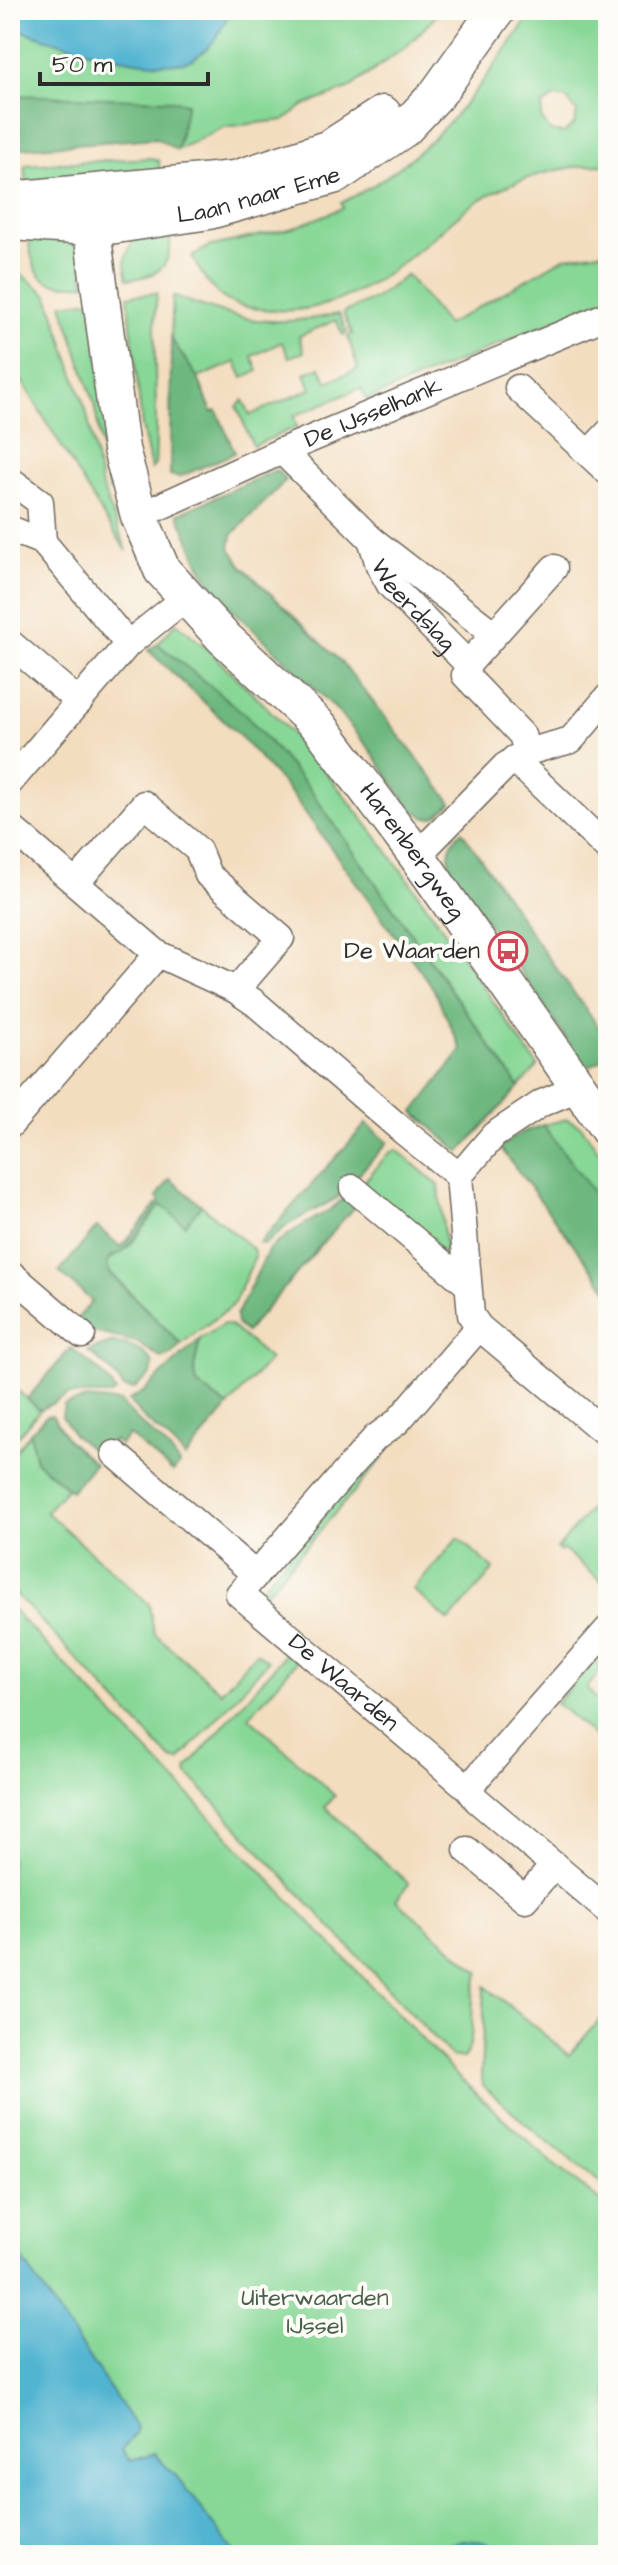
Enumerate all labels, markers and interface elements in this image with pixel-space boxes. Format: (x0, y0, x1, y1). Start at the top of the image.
scale bar (40, 36, 208, 86)
text: 50 m (52, 48, 113, 82)
street label: Laan naar Eme (175, 158, 344, 233)
street label: De IJsselhank (299, 369, 448, 457)
street label: Weerdslag (362, 553, 463, 660)
street label: Harenbergweg (351, 776, 474, 927)
bus stop icon: De Waarden (487, 930, 529, 972)
place label: De Waarden (344, 934, 480, 968)
street label: De Waarden (281, 1626, 406, 1739)
park label: Uiterwaarden IJssel (241, 2281, 389, 2343)

